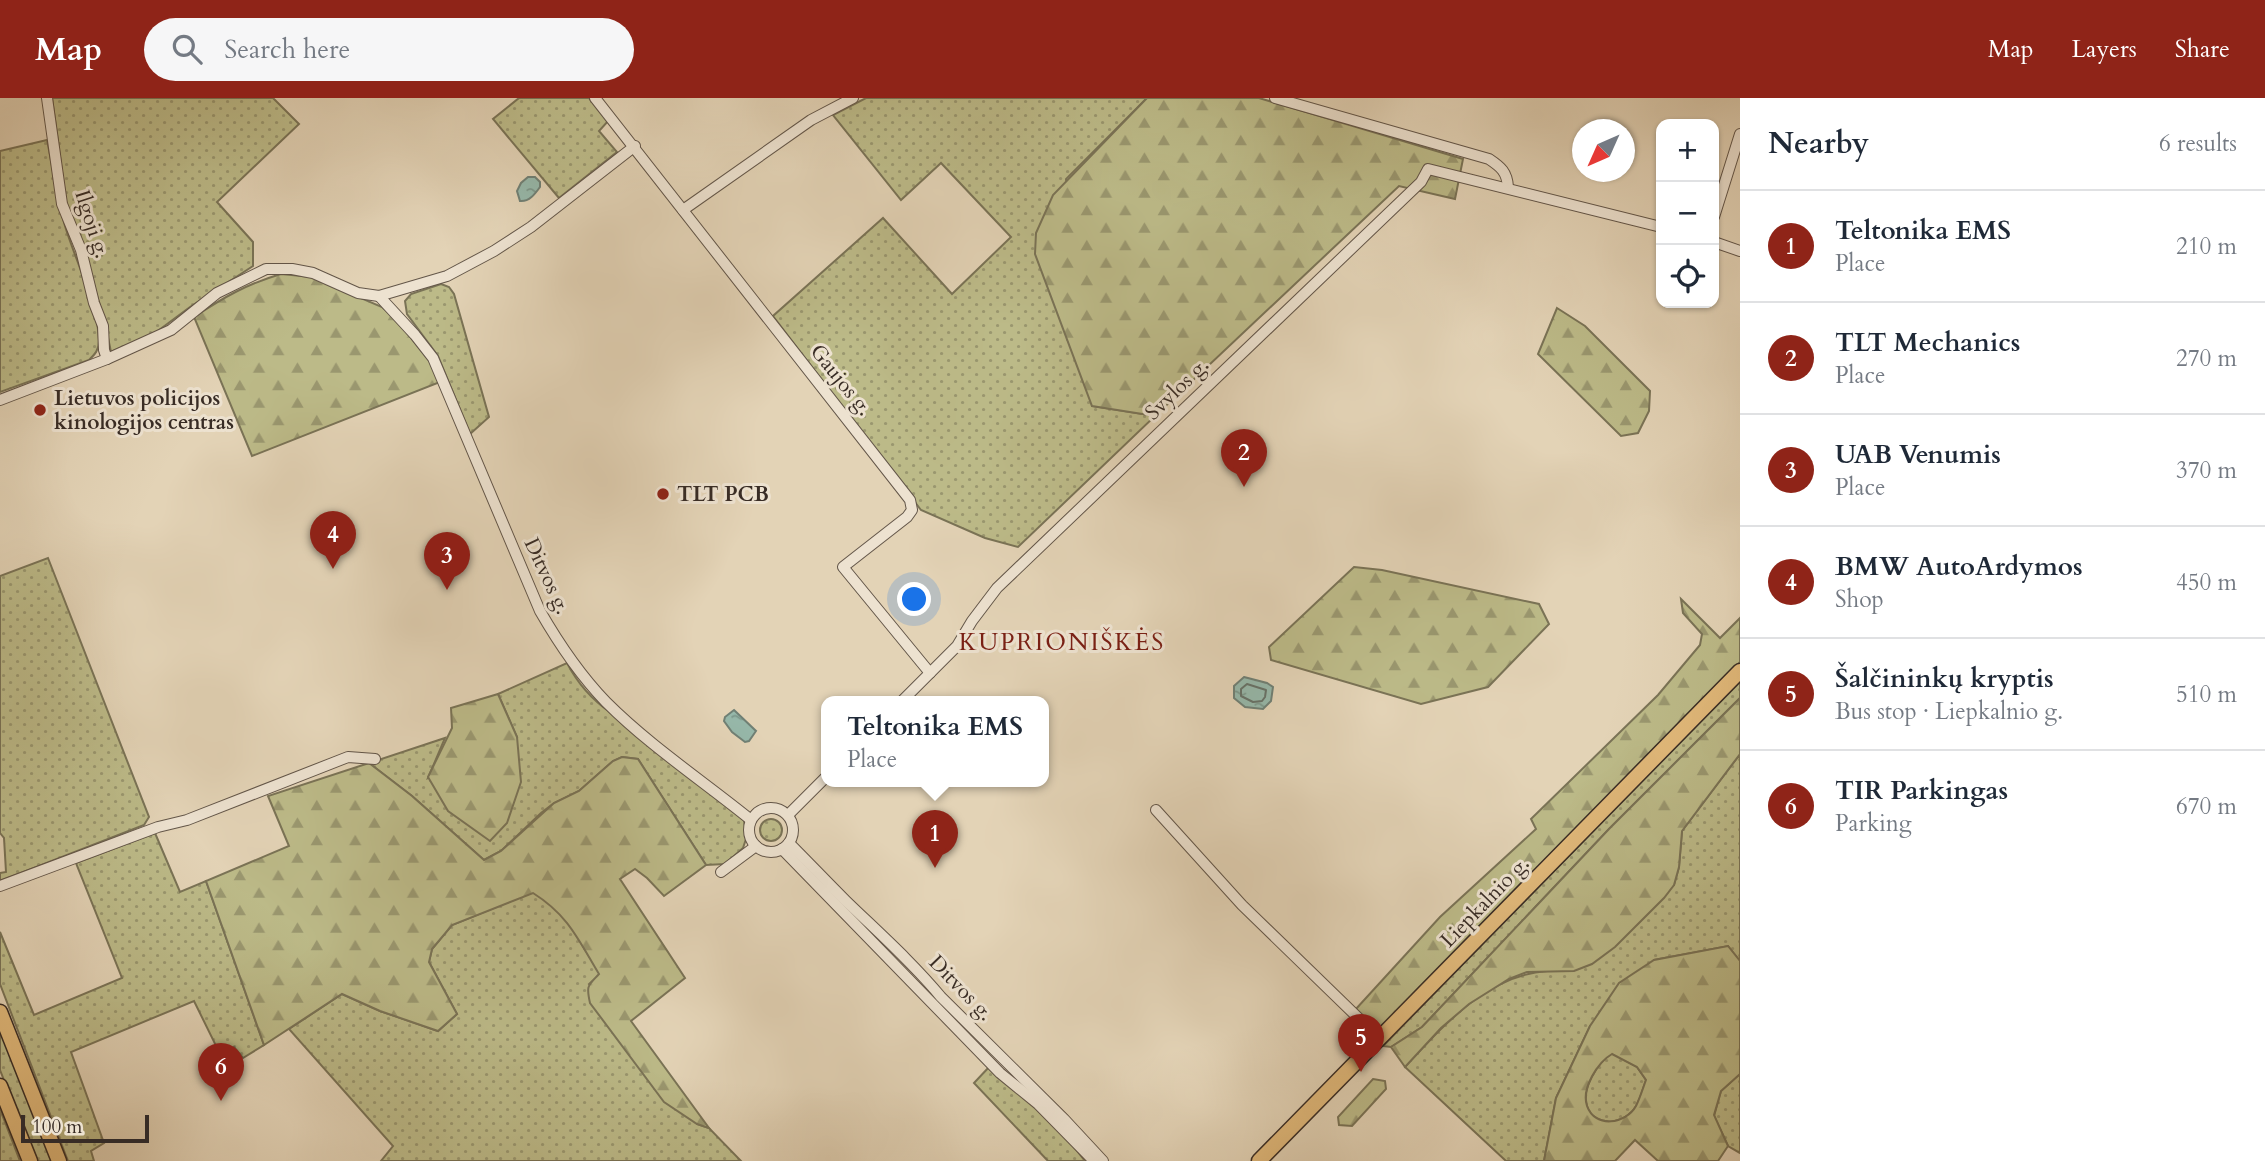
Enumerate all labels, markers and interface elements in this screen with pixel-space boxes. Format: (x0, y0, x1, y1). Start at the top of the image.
search box (144, 18, 634, 81)
text: Map (35, 27, 102, 72)
icon: search (168, 30, 206, 68)
text: Search here (224, 32, 350, 67)
text: Map (1988, 33, 2034, 66)
text: Layers (2072, 33, 2137, 66)
text: Share (2175, 33, 2230, 66)
north arrow (1572, 119, 1635, 182)
map controls (1656, 119, 1719, 308)
button: + (1656, 119, 1719, 182)
text: Nearby (1768, 123, 1869, 164)
text: 6 results (2159, 128, 2237, 159)
button: − (1656, 182, 1719, 245)
street label: Ilgoji g. (67, 186, 117, 262)
text: Teltonika EMS (1835, 213, 2011, 248)
text: 1 (1785, 231, 1797, 262)
text: 210 m (2176, 231, 2237, 262)
button: locate (1656, 245, 1719, 308)
text: Place (1835, 248, 1885, 279)
text: TLT Mechanics (1835, 325, 2020, 360)
street label: Gaujos g. (803, 338, 879, 422)
text: 2 (1785, 343, 1797, 374)
text: 270 m (2176, 343, 2237, 374)
street label: Svylos g. (1139, 351, 1215, 427)
text: Place (1835, 360, 1885, 391)
place label: Lietuvos policijos kinologijos centras (54, 384, 234, 437)
marker: Lietuvos policijos kinologijos centras (32, 402, 48, 418)
pin: 2 (1221, 429, 1267, 487)
text: UAB Venumis (1835, 437, 2001, 472)
text: 3 (1785, 455, 1797, 486)
text: 370 m (2176, 455, 2237, 486)
text: Place (1835, 472, 1885, 503)
place label: TLT PCB (677, 480, 769, 509)
marker: TLT PCB (655, 486, 671, 502)
pin: 4 (310, 511, 356, 569)
pin: 3 (424, 532, 470, 590)
street label: Ditvos g. (517, 533, 577, 619)
text: BMW AutoArdymos (1835, 549, 2083, 584)
text: 4 (1785, 567, 1797, 598)
text: 450 m (2176, 567, 2237, 598)
your location (897, 582, 931, 616)
text: Shop (1835, 584, 1884, 615)
district label: KUPRIONIŠKĖS (959, 626, 1165, 659)
text: Šalčininkų kryptis (1835, 661, 2054, 696)
text: 5 (1785, 679, 1797, 710)
text: 510 m (2176, 679, 2237, 710)
popup (821, 696, 1049, 787)
text: Bus stop · Liepkalnio g. (1835, 696, 2063, 727)
text: Teltonika EMS (847, 709, 1023, 744)
text: Place (847, 744, 897, 775)
text: TIR Parkingas (1835, 773, 2008, 808)
text: 6 (1785, 791, 1797, 822)
text: 670 m (2176, 791, 2237, 822)
text: Parking (1835, 808, 1912, 839)
pin: 1 (912, 810, 958, 868)
street label: Liepkalnio g. (1434, 850, 1536, 954)
street label: Ditvos g. (922, 949, 1000, 1027)
pin: 5 (1338, 1014, 1384, 1072)
pin: 6 (198, 1043, 244, 1101)
scale bar (21, 1112, 149, 1144)
text: 100 m (32, 1114, 82, 1140)

